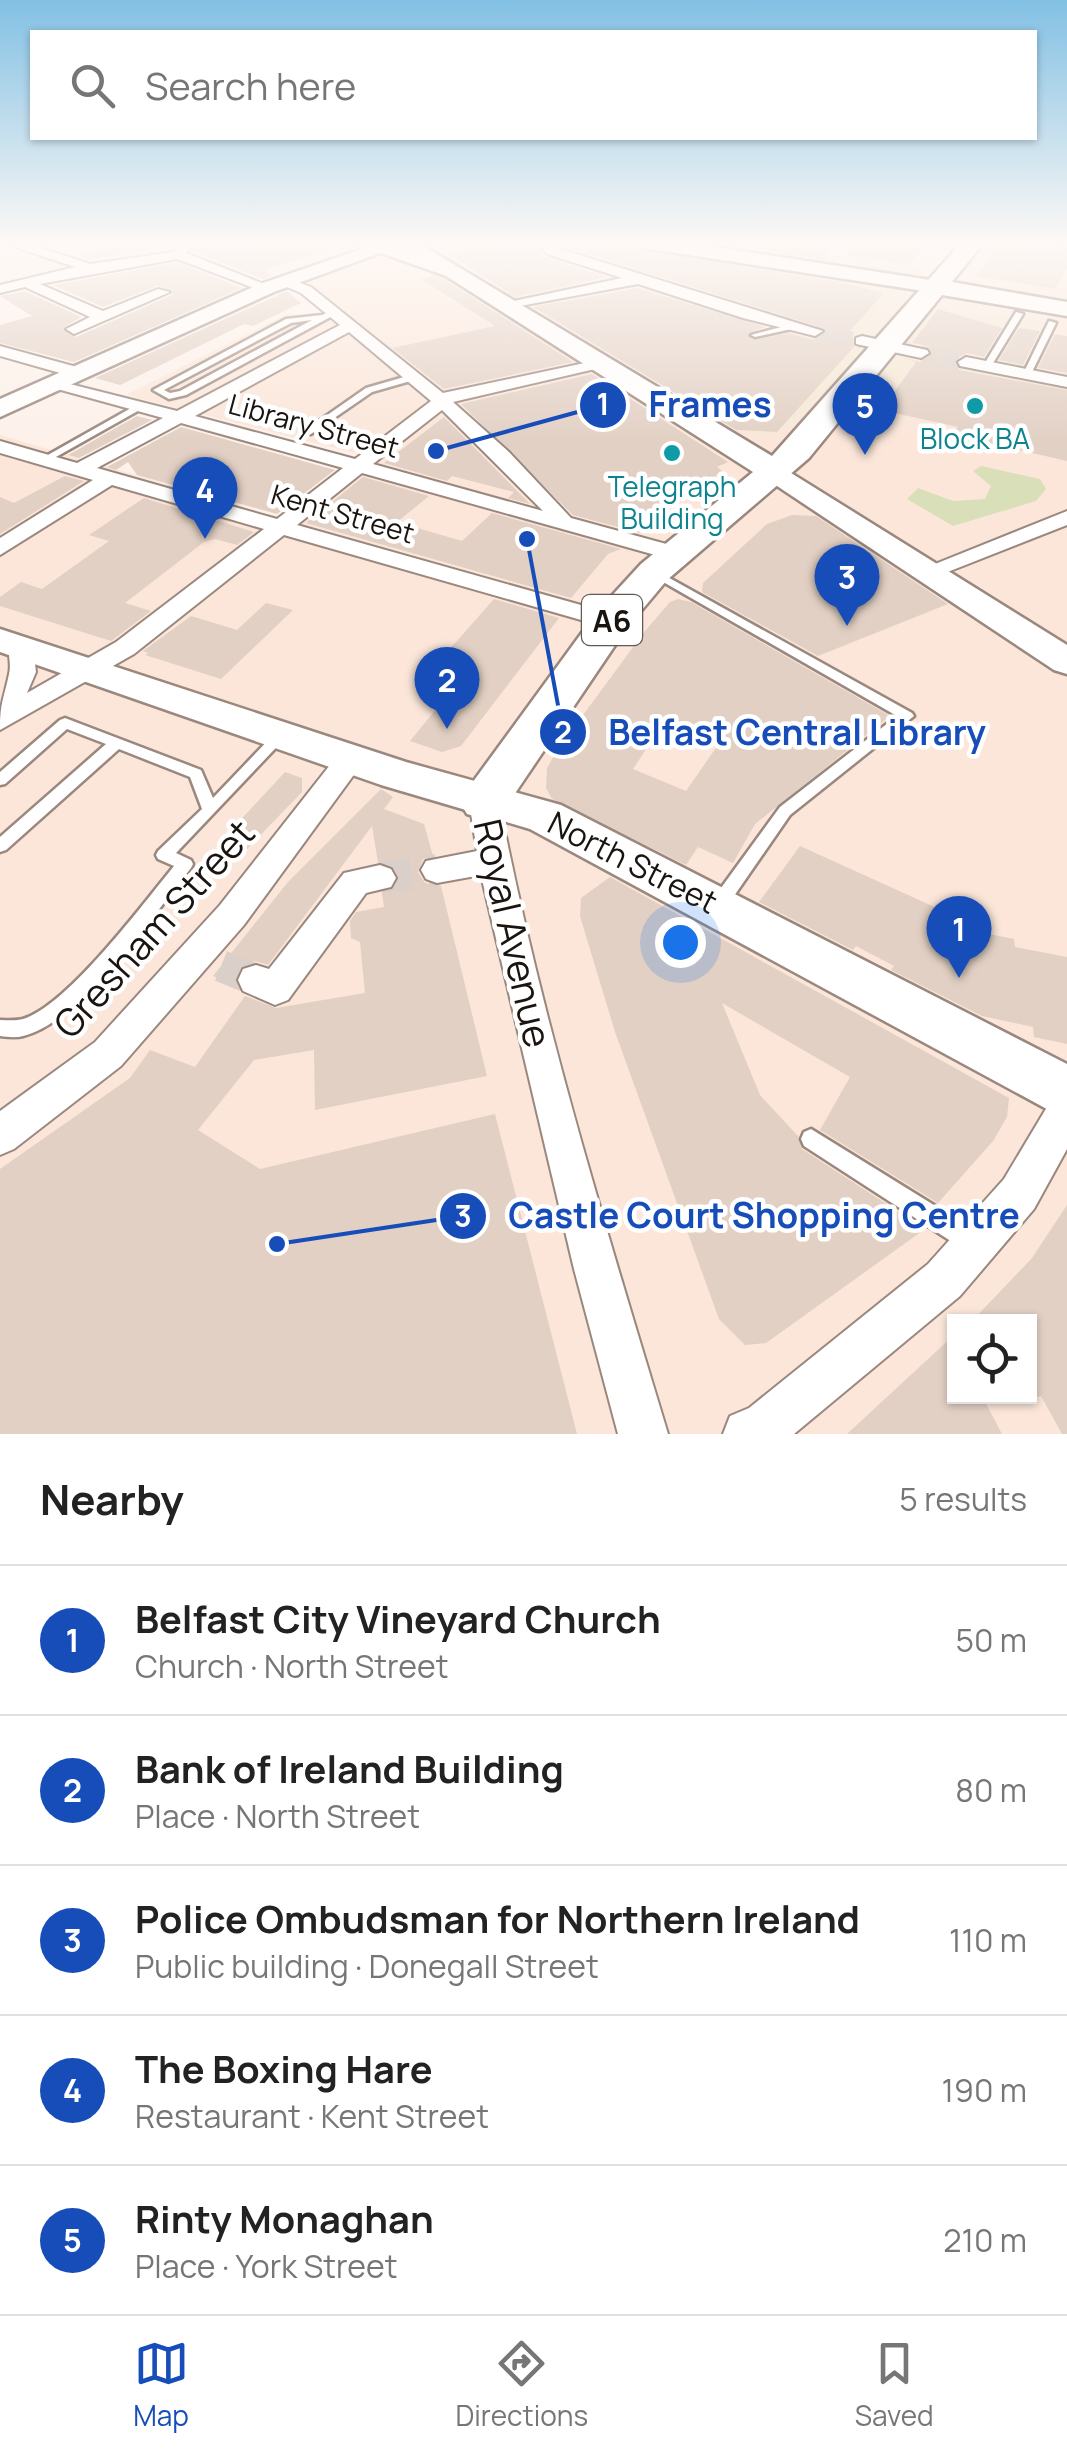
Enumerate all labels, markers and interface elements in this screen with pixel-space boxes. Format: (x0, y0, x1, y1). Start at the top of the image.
search box (30, 30, 1037, 140)
icon: search (65, 58, 120, 113)
text: Search here (145, 59, 356, 111)
callout: Frames (578, 372, 791, 437)
pin: 5 (832, 372, 898, 455)
text: Frames (648, 380, 772, 428)
text: 1 (596, 383, 610, 424)
street label: Library Street (225, 384, 403, 466)
marker: Block BA (964, 395, 986, 417)
place label: Block BA (920, 419, 1030, 457)
marker: Telegraph Building (661, 442, 683, 464)
pin: 4 (172, 456, 238, 539)
place label: Telegraph Building (608, 467, 736, 537)
street label: Kent Street (267, 474, 419, 552)
pin: 3 (814, 544, 880, 626)
road number: A6 (582, 595, 642, 645)
pin: 2 (414, 646, 480, 729)
callout: Belfast Central Library (538, 700, 1006, 765)
text: Belfast Central Library (608, 708, 986, 756)
text: 2 (554, 711, 572, 752)
street label: North Street (541, 800, 725, 924)
street label: Gresham Street (41, 808, 265, 1048)
street label: Royal Avenue (463, 814, 565, 1052)
pin: 1 (926, 896, 992, 978)
your location (655, 917, 706, 968)
callout: Castle Court Shopping Centre (438, 1184, 1040, 1249)
text: Castle Court Shopping Centre (508, 1191, 1020, 1239)
text: 3 (454, 1195, 472, 1236)
map controls (947, 1314, 1037, 1404)
button: locate (947, 1314, 1037, 1404)
text: Nearby (40, 1470, 184, 1528)
text: 5 results (899, 1477, 1027, 1521)
text: Belfast City Vineyard Church (135, 1592, 661, 1644)
text: 1 (65, 1618, 80, 1662)
text: 50 m (955, 1618, 1027, 1662)
text: Church · North Street (135, 1644, 448, 1688)
text: Bank of Ireland Building (135, 1742, 564, 1794)
text: 2 (63, 1768, 82, 1812)
text: 80 m (955, 1768, 1027, 1812)
text: Place · North Street (135, 1794, 420, 1838)
text: Police Ombudsman for Northern Ireland (135, 1892, 860, 1944)
text: 3 (63, 1918, 82, 1962)
text: 110 m (949, 1918, 1027, 1962)
text: Public building · Donegall Street (135, 1944, 599, 1988)
text: The Boxing Hare (135, 2042, 433, 2094)
text: 4 (63, 2068, 82, 2112)
text: 190 m (942, 2068, 1027, 2112)
text: Restaurant · Kent Street (135, 2094, 489, 2138)
text: Rinty Monaghan (135, 2192, 434, 2244)
text: 5 (63, 2218, 82, 2262)
text: 210 m (943, 2218, 1027, 2262)
text: Place · York Street (135, 2244, 398, 2288)
tab: Map (133, 2336, 189, 2434)
tab: Directions (456, 2336, 588, 2434)
tab: Saved (855, 2336, 934, 2434)

